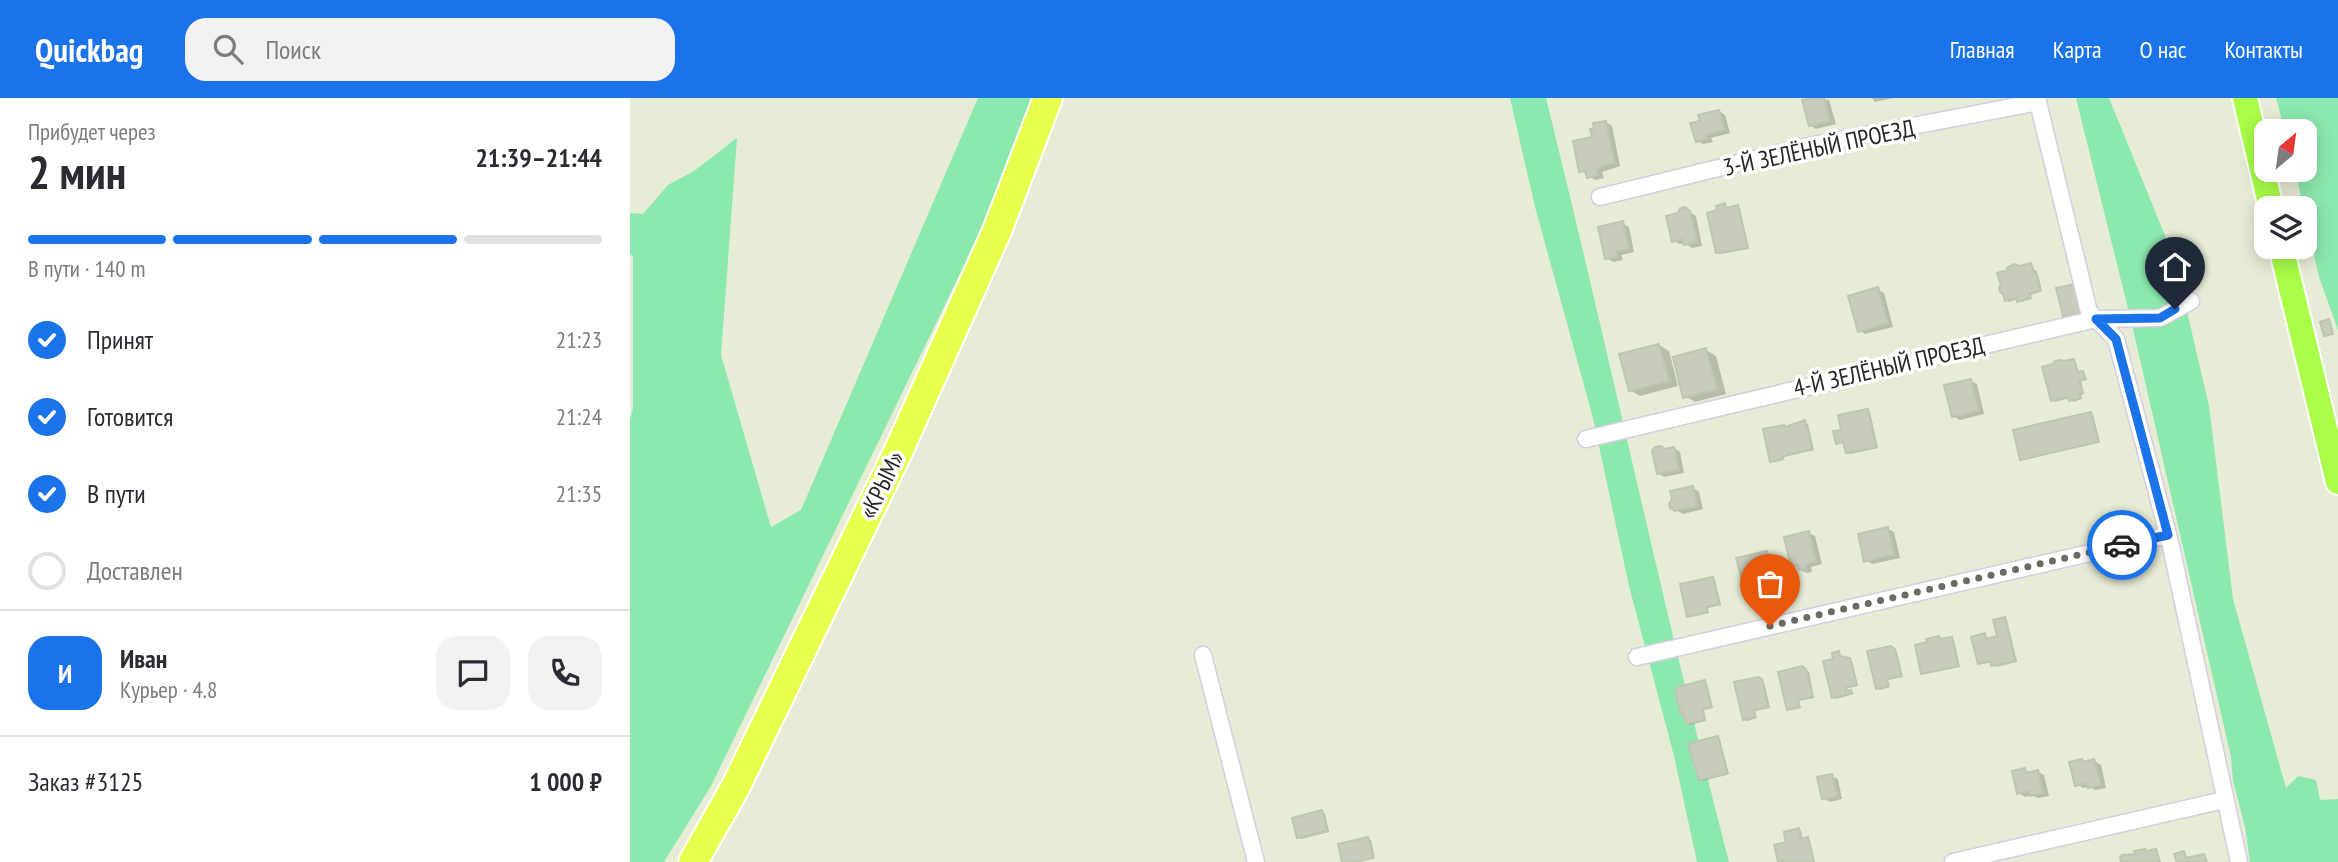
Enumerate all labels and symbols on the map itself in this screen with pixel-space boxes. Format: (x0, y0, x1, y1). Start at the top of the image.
street label: 3-Й ЗЕЛЁНЫЙ ПРОЕЗД (1720, 112, 1917, 183)
north arrow (2254, 119, 2317, 182)
pin (2145, 237, 2205, 309)
street label: 4-Й ЗЕЛЁНЫЙ ПРОЕЗД (1790, 329, 1987, 404)
street label: «КРЫМ» (852, 446, 911, 524)
courier (2087, 510, 2157, 580)
pin (1740, 554, 1800, 626)

